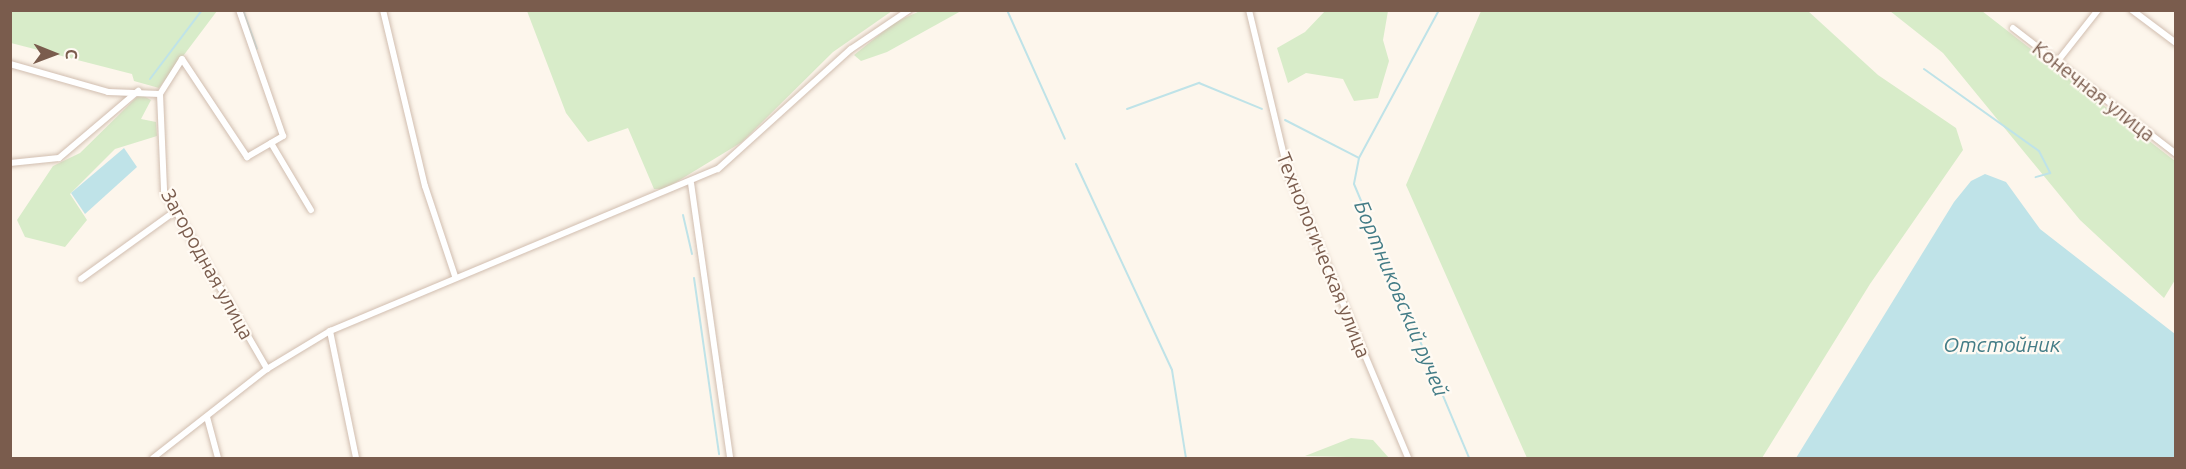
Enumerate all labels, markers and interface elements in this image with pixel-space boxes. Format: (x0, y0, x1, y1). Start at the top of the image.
north arrow (24, 24, 84, 84)
street label: Конечная улица (2028, 36, 2160, 146)
text: С (63, 49, 81, 60)
street label: Технологическая улица (1272, 149, 1376, 361)
street label: Загородная улица (157, 185, 259, 343)
water label: Бортниковский ручей (1349, 196, 1455, 400)
water label: Отстойник (1943, 331, 2061, 357)

